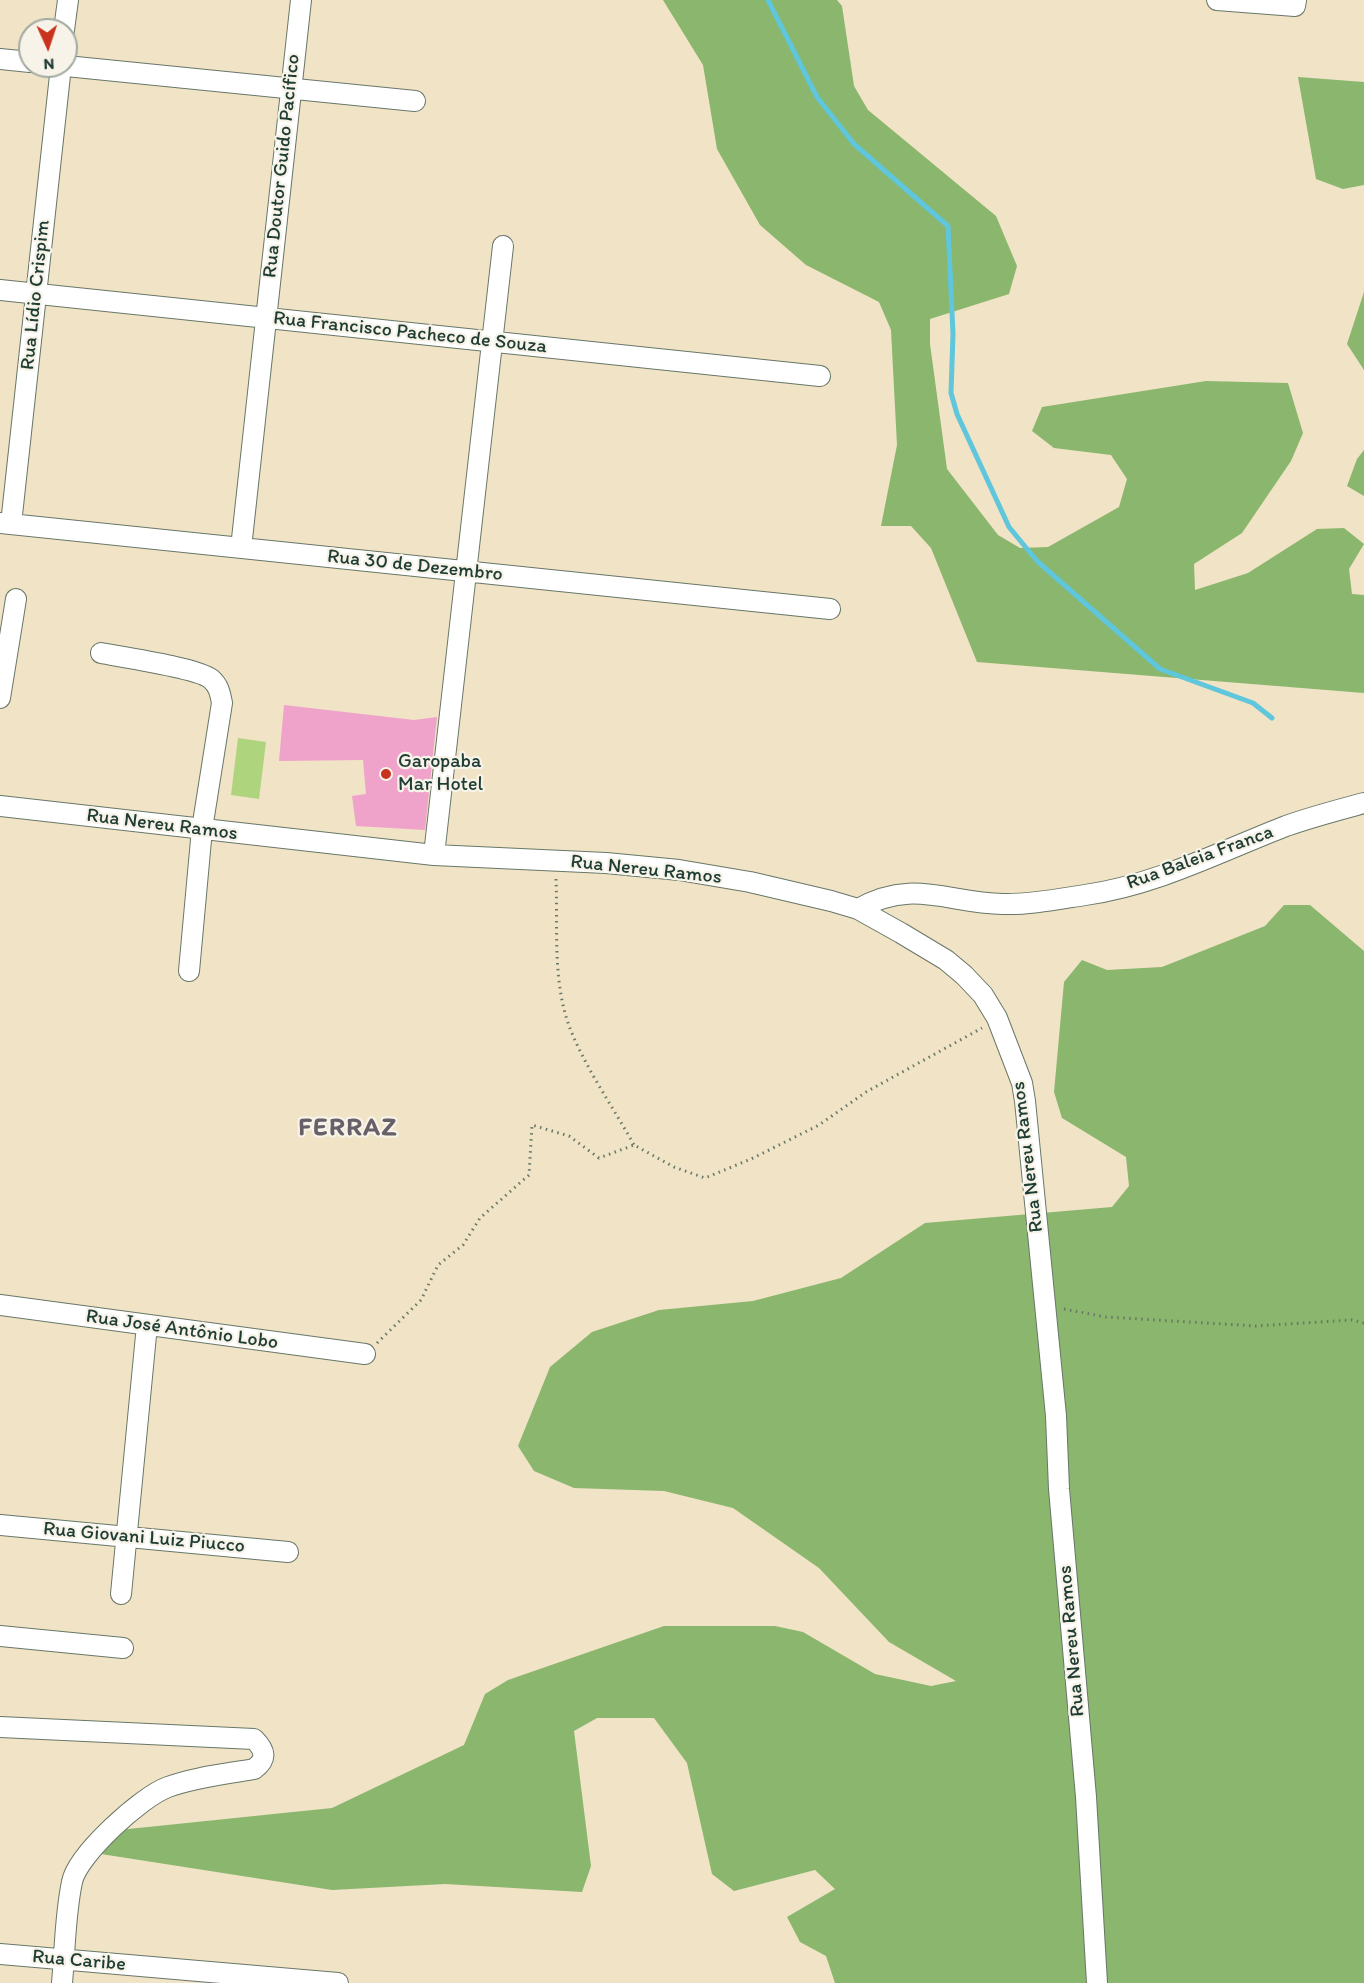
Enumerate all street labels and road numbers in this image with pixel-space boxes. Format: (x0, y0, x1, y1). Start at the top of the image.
street label: Rua Doutor Guido Pacífico (258, 53, 306, 279)
street label: Rua Lídio Crispim (16, 219, 56, 371)
street label: Rua Francisco Pacheco de Souza (272, 307, 548, 359)
street label: Rua 30 de Dezembro (326, 545, 504, 587)
street label: Rua Nereu Ramos (85, 804, 239, 846)
street label: Rua Baleia Franca (1123, 820, 1277, 896)
street label: Rua Nereu Ramos (569, 850, 723, 890)
street label: Rua Nereu Ramos (1007, 1080, 1049, 1234)
street label: Rua José Antônio Lobo (84, 1305, 280, 1355)
street label: Rua Giovani Luiz Piucco (42, 1517, 246, 1559)
street label: Rua Nereu Ramos (1053, 1564, 1091, 1718)
street label: Rua Caribe (31, 1945, 127, 1977)

